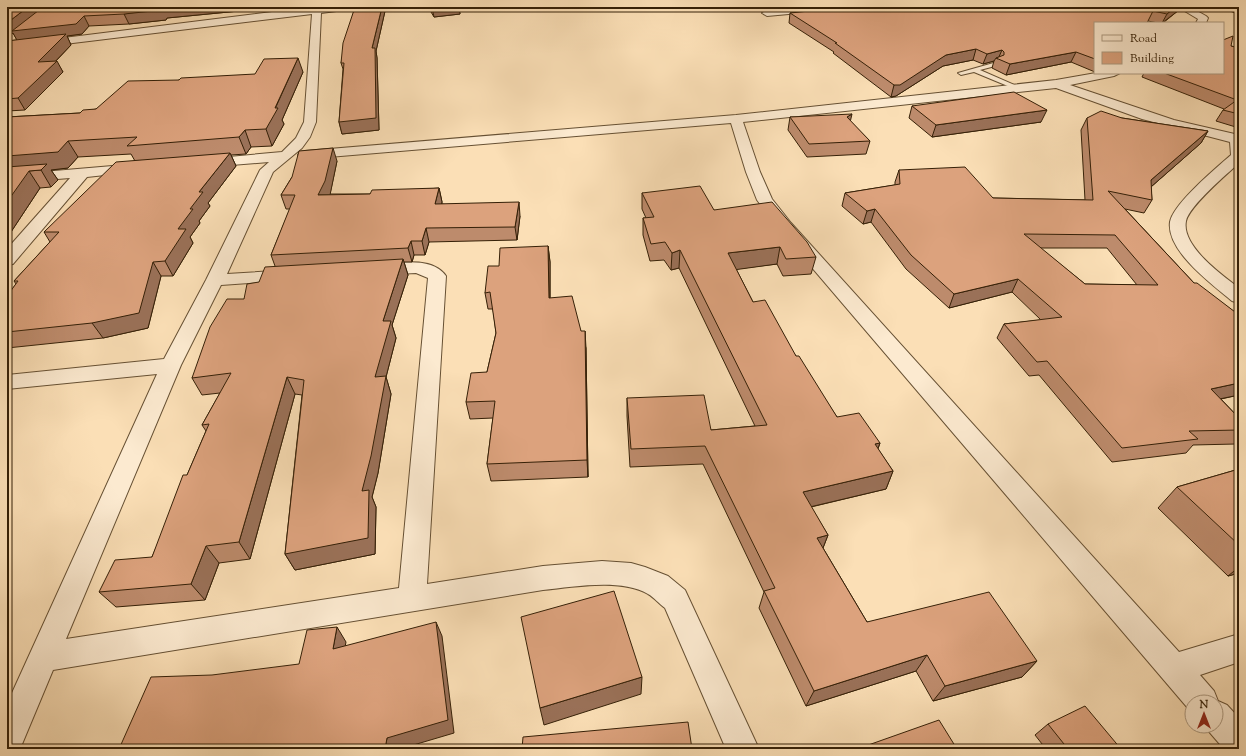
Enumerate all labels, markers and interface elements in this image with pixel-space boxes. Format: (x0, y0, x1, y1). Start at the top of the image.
legend (1094, 22, 1224, 74)
text: Road (1130, 30, 1157, 48)
text: Building (1130, 50, 1174, 68)
north arrow (1184, 694, 1224, 734)
text: N (1199, 697, 1209, 713)

